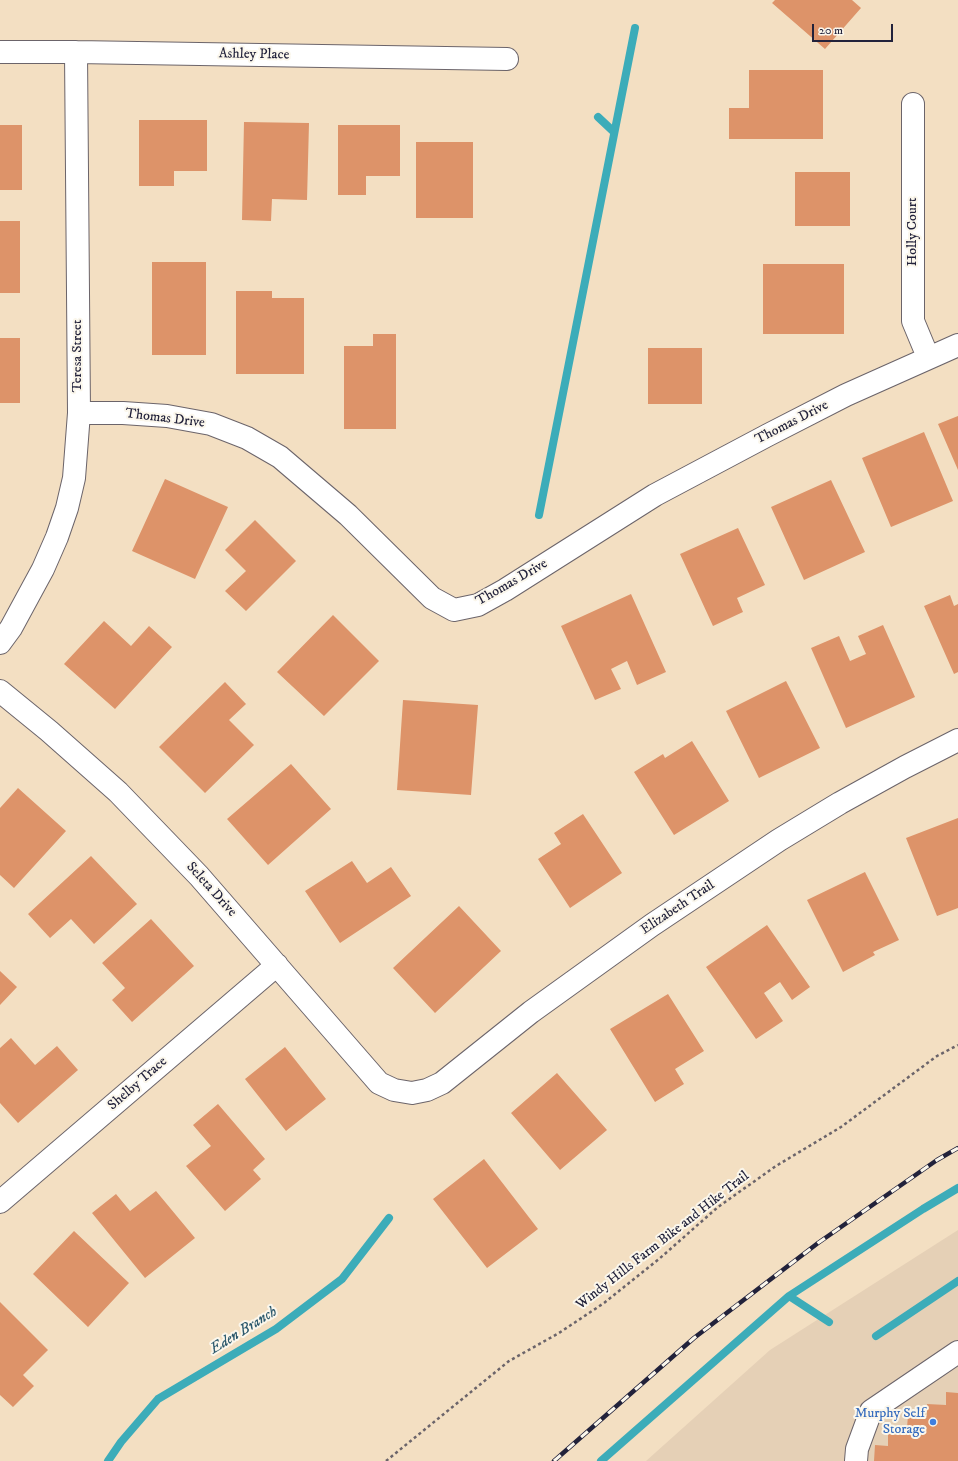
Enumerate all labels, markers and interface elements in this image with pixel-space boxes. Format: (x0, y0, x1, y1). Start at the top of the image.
scale bar (814, 16, 895, 42)
text: 20 m (819, 23, 843, 38)
street label: Ashley Place (219, 46, 289, 64)
street label: Holly Court (905, 198, 921, 266)
street label: Teresa Street (70, 320, 86, 392)
street label: Thomas Drive (753, 397, 831, 449)
street label: Thomas Drive (124, 406, 206, 432)
street label: Thomas Drive (473, 556, 551, 610)
street label: Seleta Drive (182, 859, 240, 921)
street label: Elizabeth Trail (638, 877, 718, 939)
street label: Shelby Trace (105, 1054, 171, 1114)
street label: Windy Hills Farm Bike and Hike Trail (573, 1168, 753, 1314)
water label: Eden Branch (207, 1303, 281, 1359)
place label: Murphy Self Storage (855, 1406, 925, 1438)
marker: Murphy Self Storage (928, 1417, 938, 1427)

